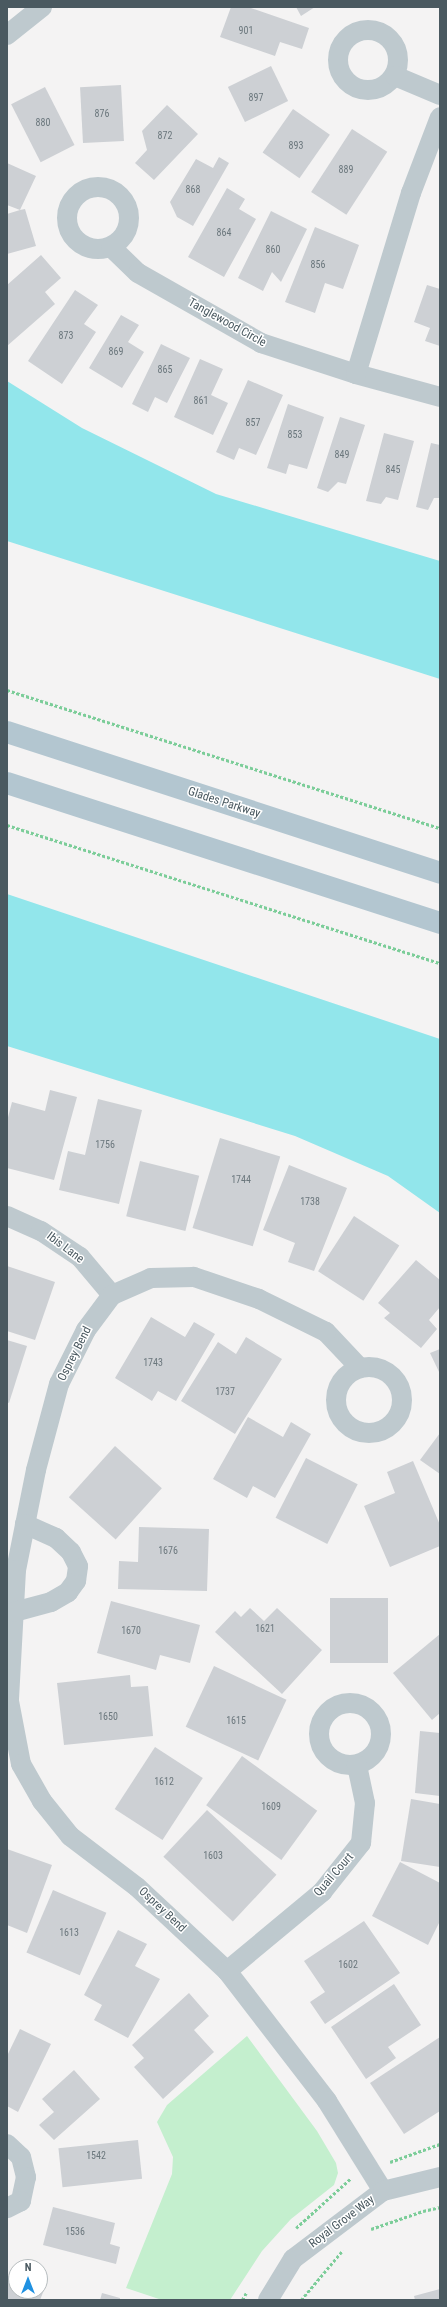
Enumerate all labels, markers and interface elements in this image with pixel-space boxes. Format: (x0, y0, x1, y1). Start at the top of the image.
house number: 901 (239, 25, 253, 37)
house number: 897 (249, 92, 263, 104)
house number: 876 (95, 108, 109, 120)
house number: 880 (36, 117, 50, 129)
house number: 872 (158, 130, 172, 142)
house number: 893 (289, 140, 303, 152)
house number: 889 (339, 164, 353, 176)
house number: 868 (186, 184, 200, 196)
house number: 864 (217, 227, 231, 239)
house number: 860 (266, 244, 280, 256)
house number: 856 (311, 259, 325, 271)
street label: Tanglewood Circle (185, 296, 269, 350)
house number: 873 (59, 330, 73, 342)
house number: 869 (109, 346, 123, 358)
house number: 865 (158, 364, 172, 376)
house number: 861 (194, 395, 208, 407)
house number: 857 (246, 417, 260, 429)
house number: 853 (288, 429, 302, 441)
house number: 849 (335, 449, 349, 461)
house number: 845 (386, 464, 400, 476)
street label: Glades Parkway (186, 785, 262, 821)
house number: 1756 (95, 1139, 115, 1151)
house number: 1744 (231, 1174, 251, 1186)
house number: 1738 (300, 1196, 320, 1208)
street label: Ibis Lane (44, 1229, 86, 1267)
street label: Osprey Bend (55, 1324, 95, 1384)
house number: 1743 (143, 1357, 163, 1369)
house number: 1737 (215, 1386, 235, 1398)
house number: 1676 (158, 1545, 178, 1557)
house number: 1621 (255, 1623, 275, 1635)
house number: 1670 (121, 1625, 141, 1637)
house number: 1650 (98, 1711, 118, 1723)
house number: 1615 (226, 1715, 246, 1727)
house number: 1612 (154, 1776, 174, 1788)
house number: 1609 (261, 1801, 281, 1813)
house number: 1603 (203, 1850, 223, 1862)
street label: Quail Court (311, 1850, 357, 1900)
street label: Osprey Bend (135, 1884, 189, 1936)
house number: 1613 (59, 1927, 79, 1939)
house number: 1602 (338, 1959, 358, 1971)
house number: 1542 (86, 2150, 106, 2162)
street label: Royal Grove Way (306, 2193, 378, 2251)
house number: 1536 (65, 2226, 85, 2238)
north arrow (8, 2259, 48, 2299)
text: N (25, 2261, 31, 2274)

